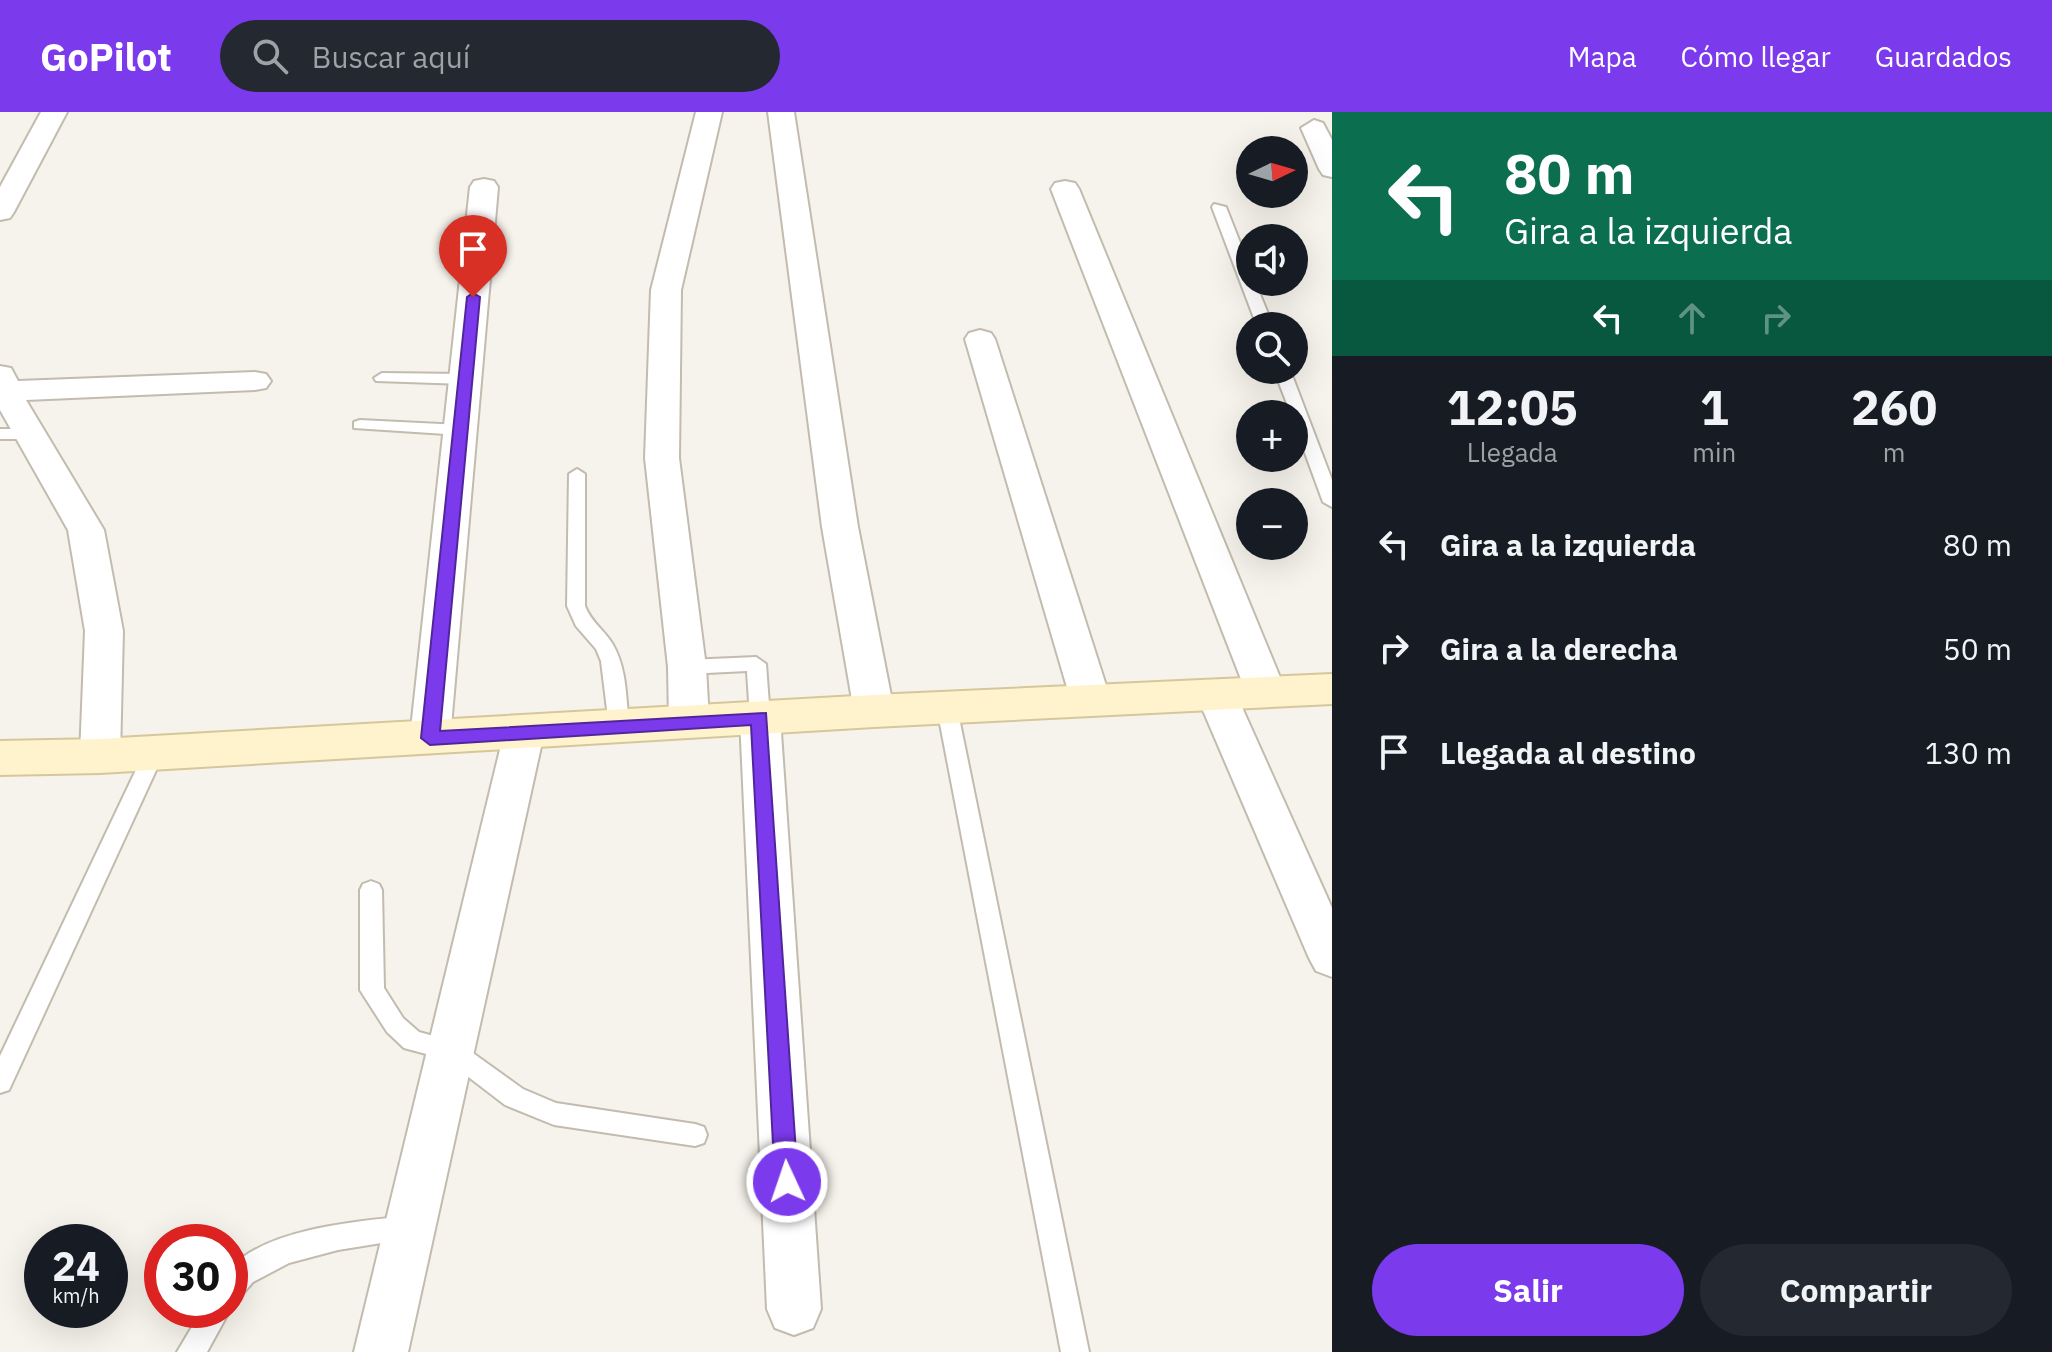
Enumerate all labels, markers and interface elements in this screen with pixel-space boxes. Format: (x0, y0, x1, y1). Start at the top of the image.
search box (220, 20, 780, 92)
text: GoPilot (40, 32, 172, 81)
icon: search (248, 34, 292, 78)
text: Buscar aquí (312, 37, 470, 76)
text: Mapa (1568, 38, 1637, 75)
text: Cómo llegar (1681, 38, 1831, 75)
text: Guardados (1875, 38, 2012, 75)
north arrow (1236, 136, 1308, 208)
map controls (1236, 136, 1308, 560)
text: 80 m (1504, 137, 1634, 209)
icon: left (1372, 144, 1476, 248)
text: Gira a la izquierda (1504, 207, 1793, 254)
pin (439, 215, 507, 297)
button: sound (1236, 224, 1308, 296)
icon: arrive (451, 227, 495, 271)
icon: left (1586, 296, 1630, 340)
icon: ahead (1670, 296, 1714, 340)
icon: right (1754, 296, 1798, 340)
button: search (1236, 312, 1308, 384)
text: 12:05 (1447, 376, 1578, 438)
text: 1 (1700, 376, 1729, 438)
text: 260 (1851, 376, 1937, 438)
button: + (1236, 400, 1308, 472)
text: Llegada (1467, 435, 1558, 469)
text: min (1692, 435, 1736, 469)
text: m (1883, 435, 1905, 469)
button: − (1236, 488, 1308, 560)
icon: left (1372, 522, 1416, 566)
text: Gira a la izquierda (1440, 525, 1696, 564)
text: 80 m (1943, 525, 2012, 564)
icon: right (1372, 626, 1416, 670)
text: Gira a la derecha (1440, 629, 1678, 668)
text: 50 m (1943, 629, 2012, 668)
icon: arrive (1372, 730, 1416, 774)
text: Llegada al destino (1440, 733, 1696, 772)
text: 130 m (1925, 733, 2012, 772)
position arrow (745, 1140, 829, 1224)
speed limit sign: 30 (144, 1224, 248, 1328)
text: 24 (52, 1240, 100, 1292)
button: Salir (1372, 1244, 1684, 1336)
button: Compartir (1700, 1244, 2012, 1336)
text: km/h (52, 1282, 100, 1309)

